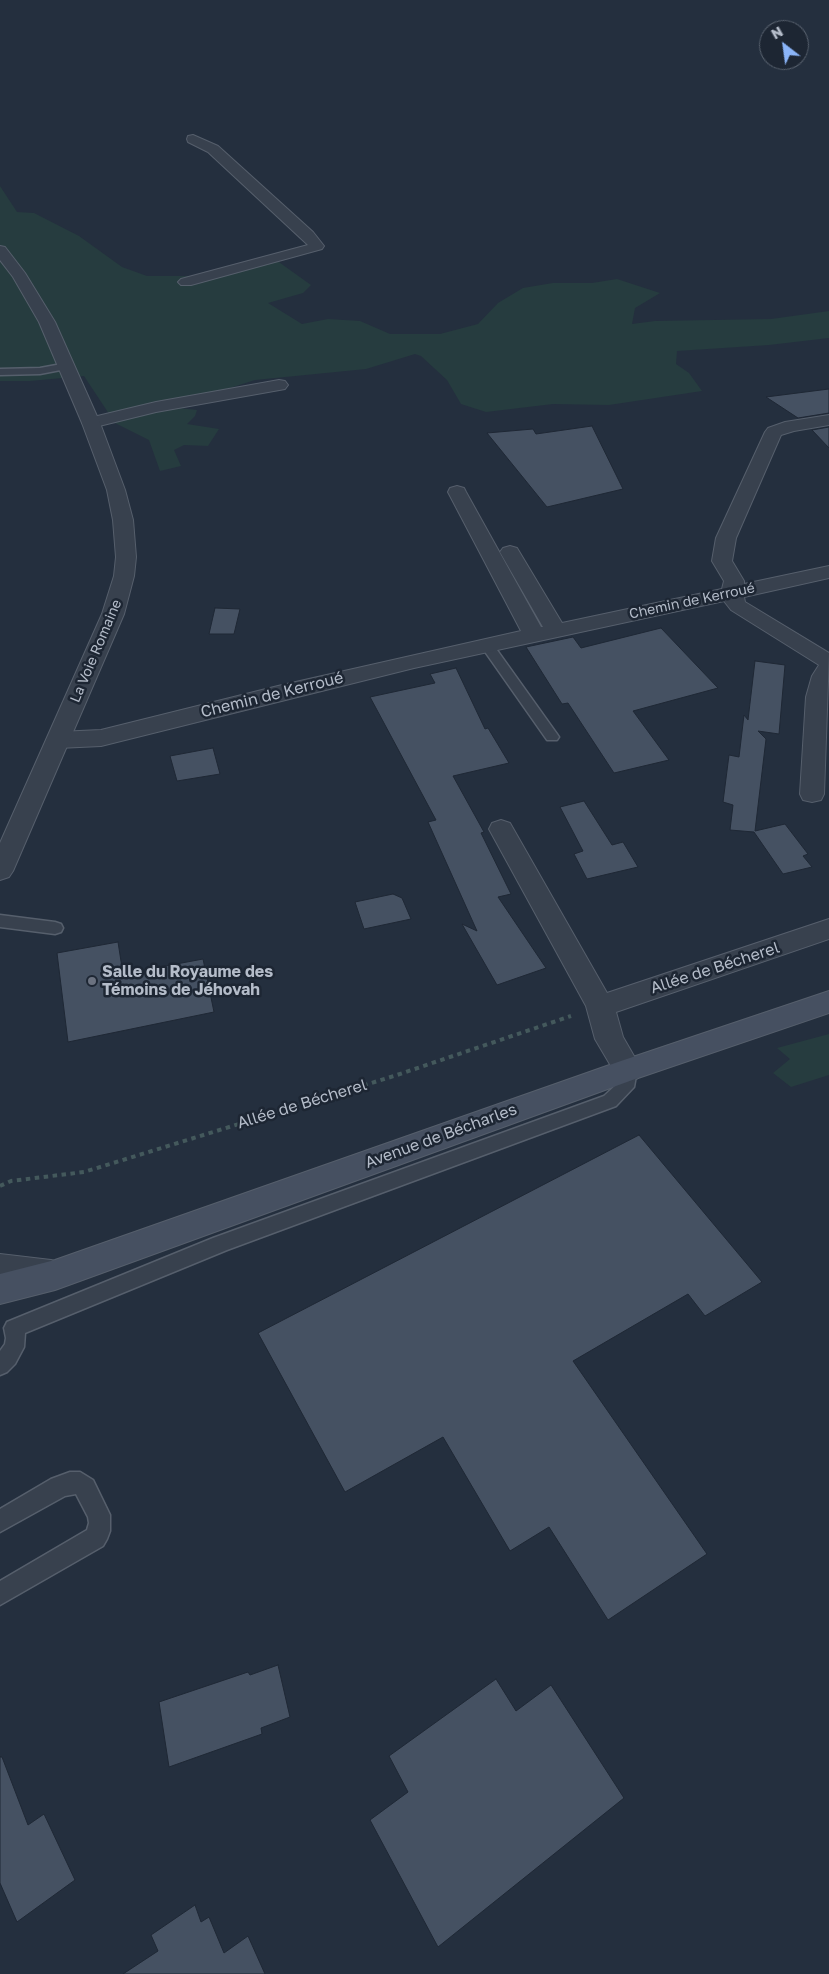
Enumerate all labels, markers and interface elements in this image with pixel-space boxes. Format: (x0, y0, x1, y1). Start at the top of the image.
north arrow (759, 20, 809, 70)
text: N (768, 22, 786, 42)
street label: Chemin de Kerroué (628, 579, 756, 623)
street label: La Voie Romaine (67, 597, 125, 705)
street label: Chemin de Kerroué (199, 668, 345, 722)
street label: Allée de Bécherel (648, 938, 782, 998)
place label: Salle du Royaume des Témoins de Jéhovah (102, 962, 273, 1000)
marker: Salle du Royaume des Témoins de Jéhovah (86, 975, 98, 987)
street label: Allée de Bécherel (235, 1075, 369, 1133)
street label: Avenue de Bécharles (362, 1100, 520, 1172)

